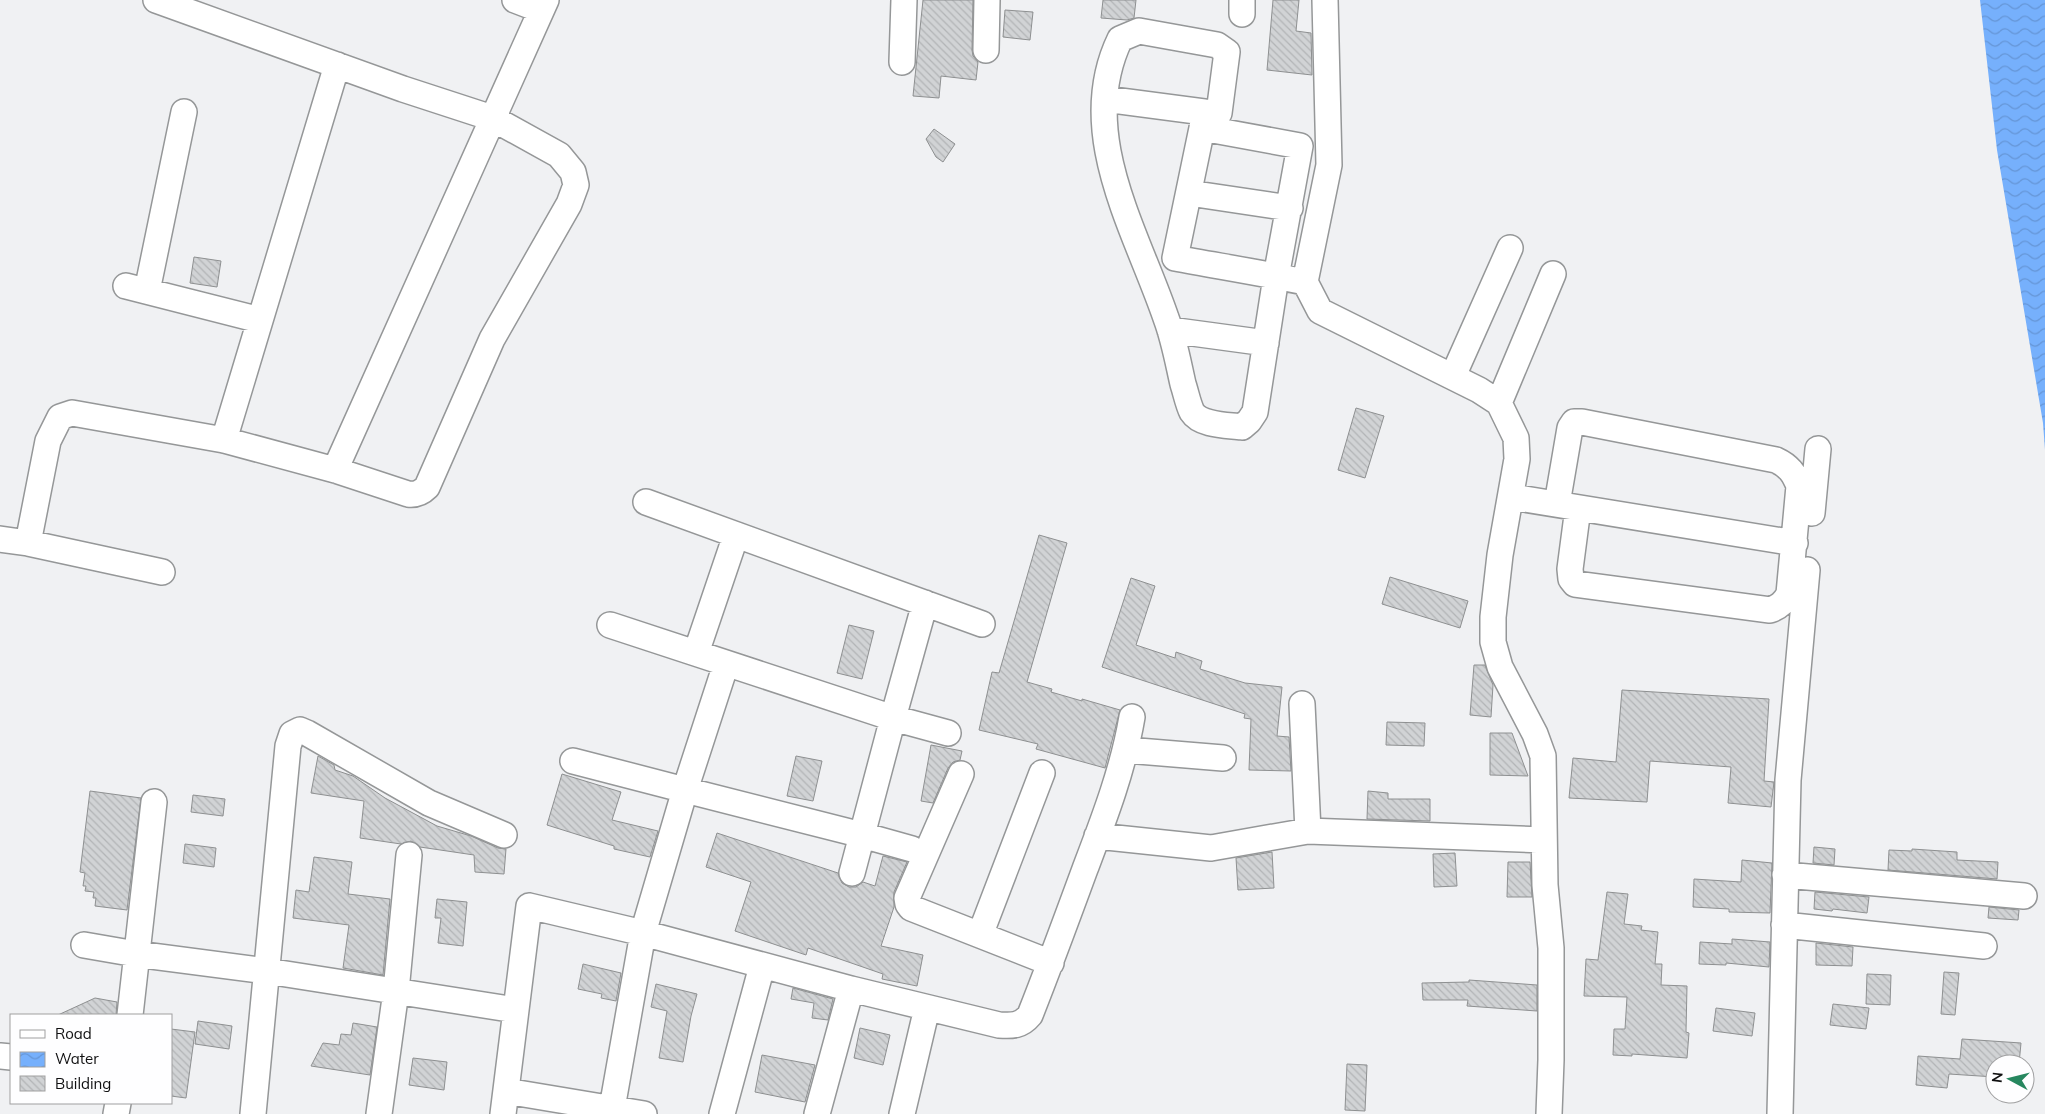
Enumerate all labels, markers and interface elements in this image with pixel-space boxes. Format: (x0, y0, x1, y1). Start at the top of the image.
legend (10, 1014, 172, 1104)
text: Road (55, 1024, 92, 1043)
text: Water (55, 1049, 99, 1068)
north arrow (1985, 1054, 2035, 1104)
text: N (1988, 1071, 2007, 1084)
text: Building (55, 1074, 111, 1093)

